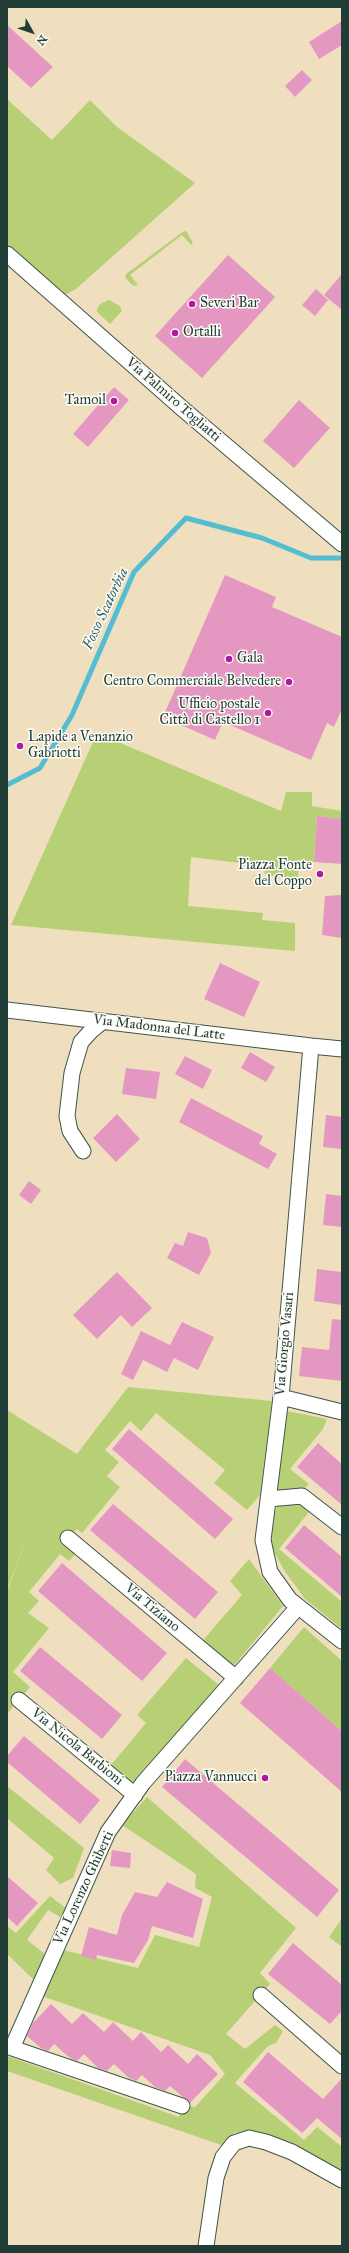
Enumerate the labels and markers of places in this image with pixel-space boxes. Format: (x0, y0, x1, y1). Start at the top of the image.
place label: Severi Bar (200, 296, 259, 312)
marker: Severi Bar (187, 299, 197, 309)
place label: Ortalli (183, 325, 221, 341)
marker: Ortalli (170, 328, 180, 338)
place label: Tamoil (65, 393, 106, 409)
marker: Tamoil (109, 396, 119, 406)
place label: Gala (237, 651, 263, 667)
marker: Gala (224, 654, 234, 664)
place label: Centro Commerciale Belvedere (103, 674, 281, 690)
marker: Centro Commerciale Belvedere (284, 677, 294, 687)
place label: Ufficio postale Città di Castello 1 (159, 697, 260, 730)
marker: Ufficio postale Città di Castello 1 (263, 708, 273, 718)
place label: Lapide a Venanzio Gabriotti (28, 730, 133, 762)
marker: Lapide a Venanzio Gabriotti (15, 741, 25, 751)
place label: Piazza Fonte del Coppo (238, 858, 312, 890)
marker: Piazza Fonte del Coppo (315, 869, 325, 879)
place label: Piazza Vannucci (165, 1770, 257, 1786)
marker: Piazza Vannucci (260, 1773, 270, 1783)

